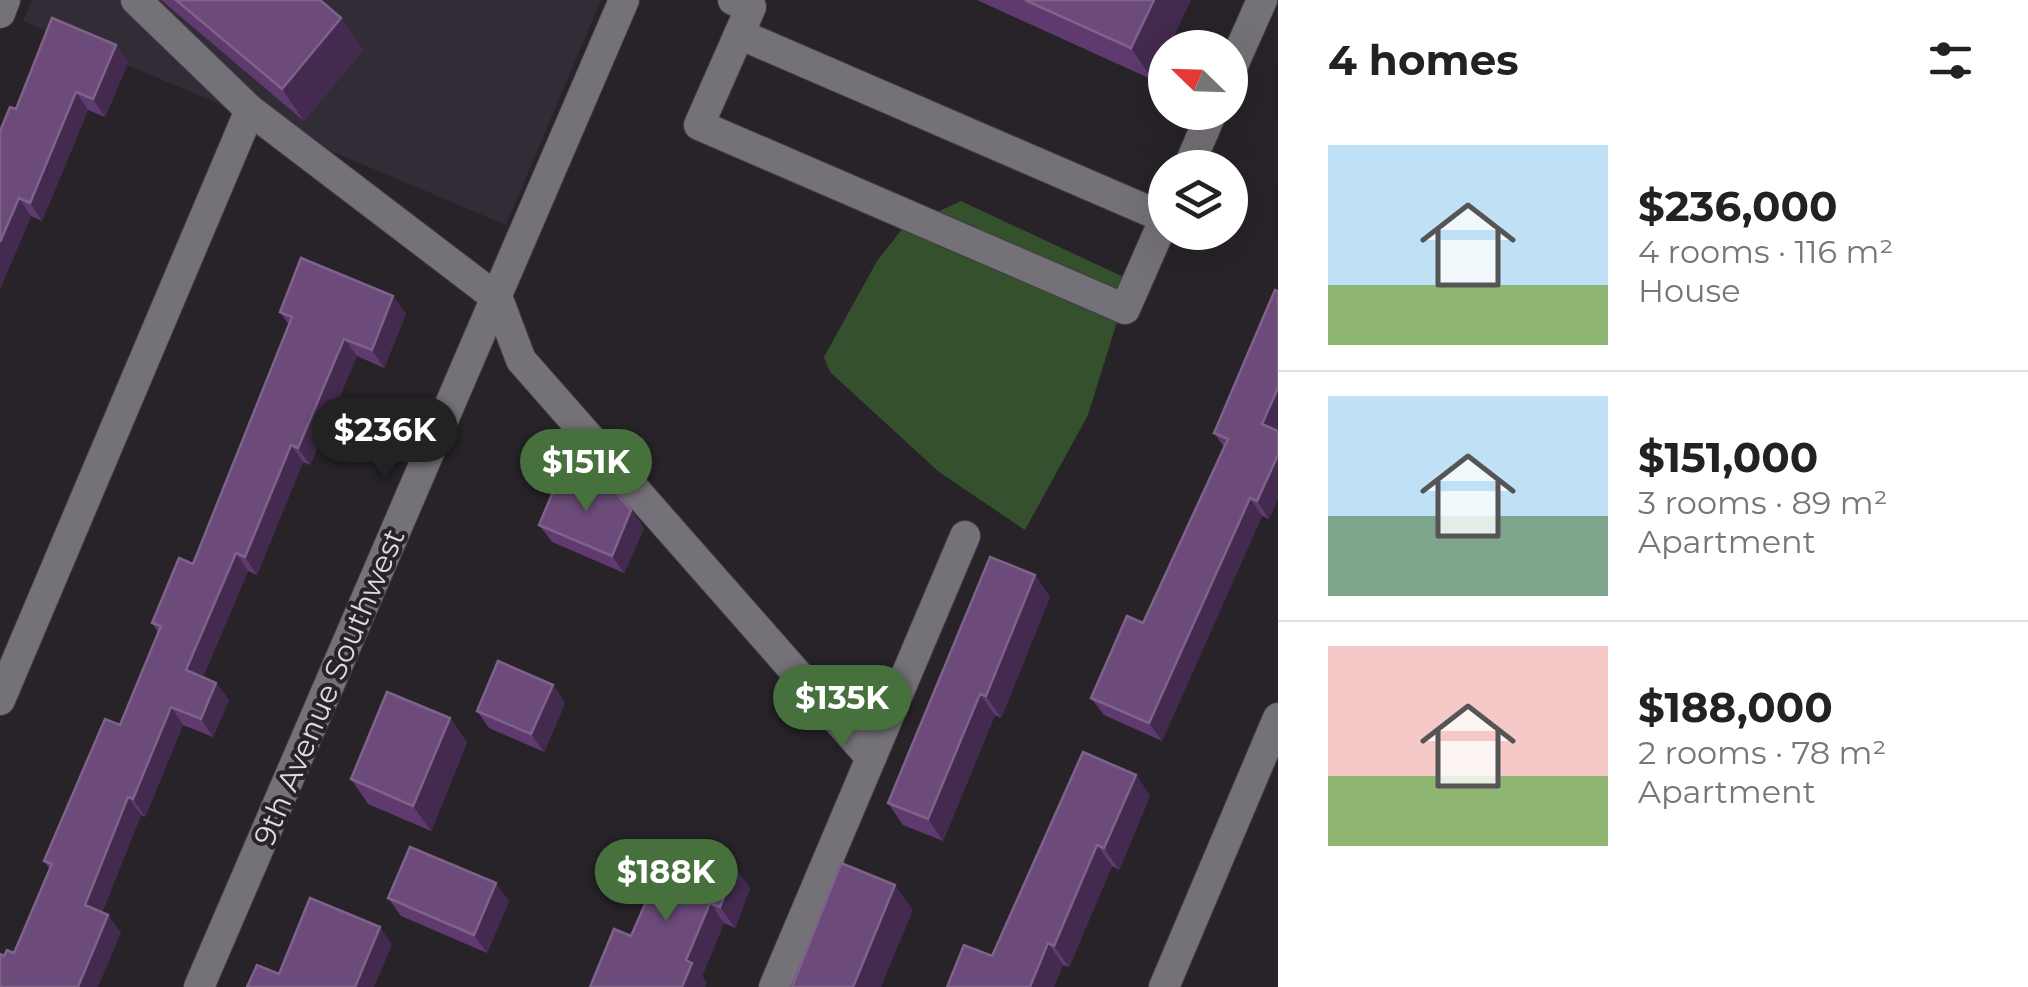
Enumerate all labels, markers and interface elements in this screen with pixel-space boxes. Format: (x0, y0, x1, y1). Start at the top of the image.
north arrow (1148, 30, 1248, 130)
map controls (1148, 30, 1248, 250)
icon: filters (1923, 33, 1978, 88)
text: 4 homes (1328, 34, 1519, 86)
button: layers (1148, 150, 1248, 250)
text: $236,000 (1638, 180, 1838, 232)
icon: home (1408, 185, 1528, 305)
text: 4 rooms · 116 m² (1638, 232, 1893, 271)
text: House (1638, 271, 1741, 310)
pin: $236K (315, 397, 455, 482)
text: $236K (334, 410, 436, 449)
pin: $151K (516, 429, 656, 514)
text: $151,000 (1638, 431, 1818, 483)
icon: home (1408, 436, 1528, 556)
text: $151K (542, 442, 630, 481)
text: 3 rooms · 89 m² (1638, 483, 1887, 522)
text: Apartment (1638, 522, 1816, 561)
street label: 9th Avenue Southwest (245, 523, 413, 851)
pin: $135K (772, 665, 912, 750)
text: $135K (795, 678, 889, 717)
text: $188,000 (1638, 681, 1833, 733)
icon: home (1408, 686, 1528, 806)
text: 2 rooms · 78 m² (1638, 733, 1886, 772)
text: Apartment (1638, 772, 1816, 811)
pin: $188K (596, 839, 736, 924)
text: $188K (617, 852, 715, 891)

